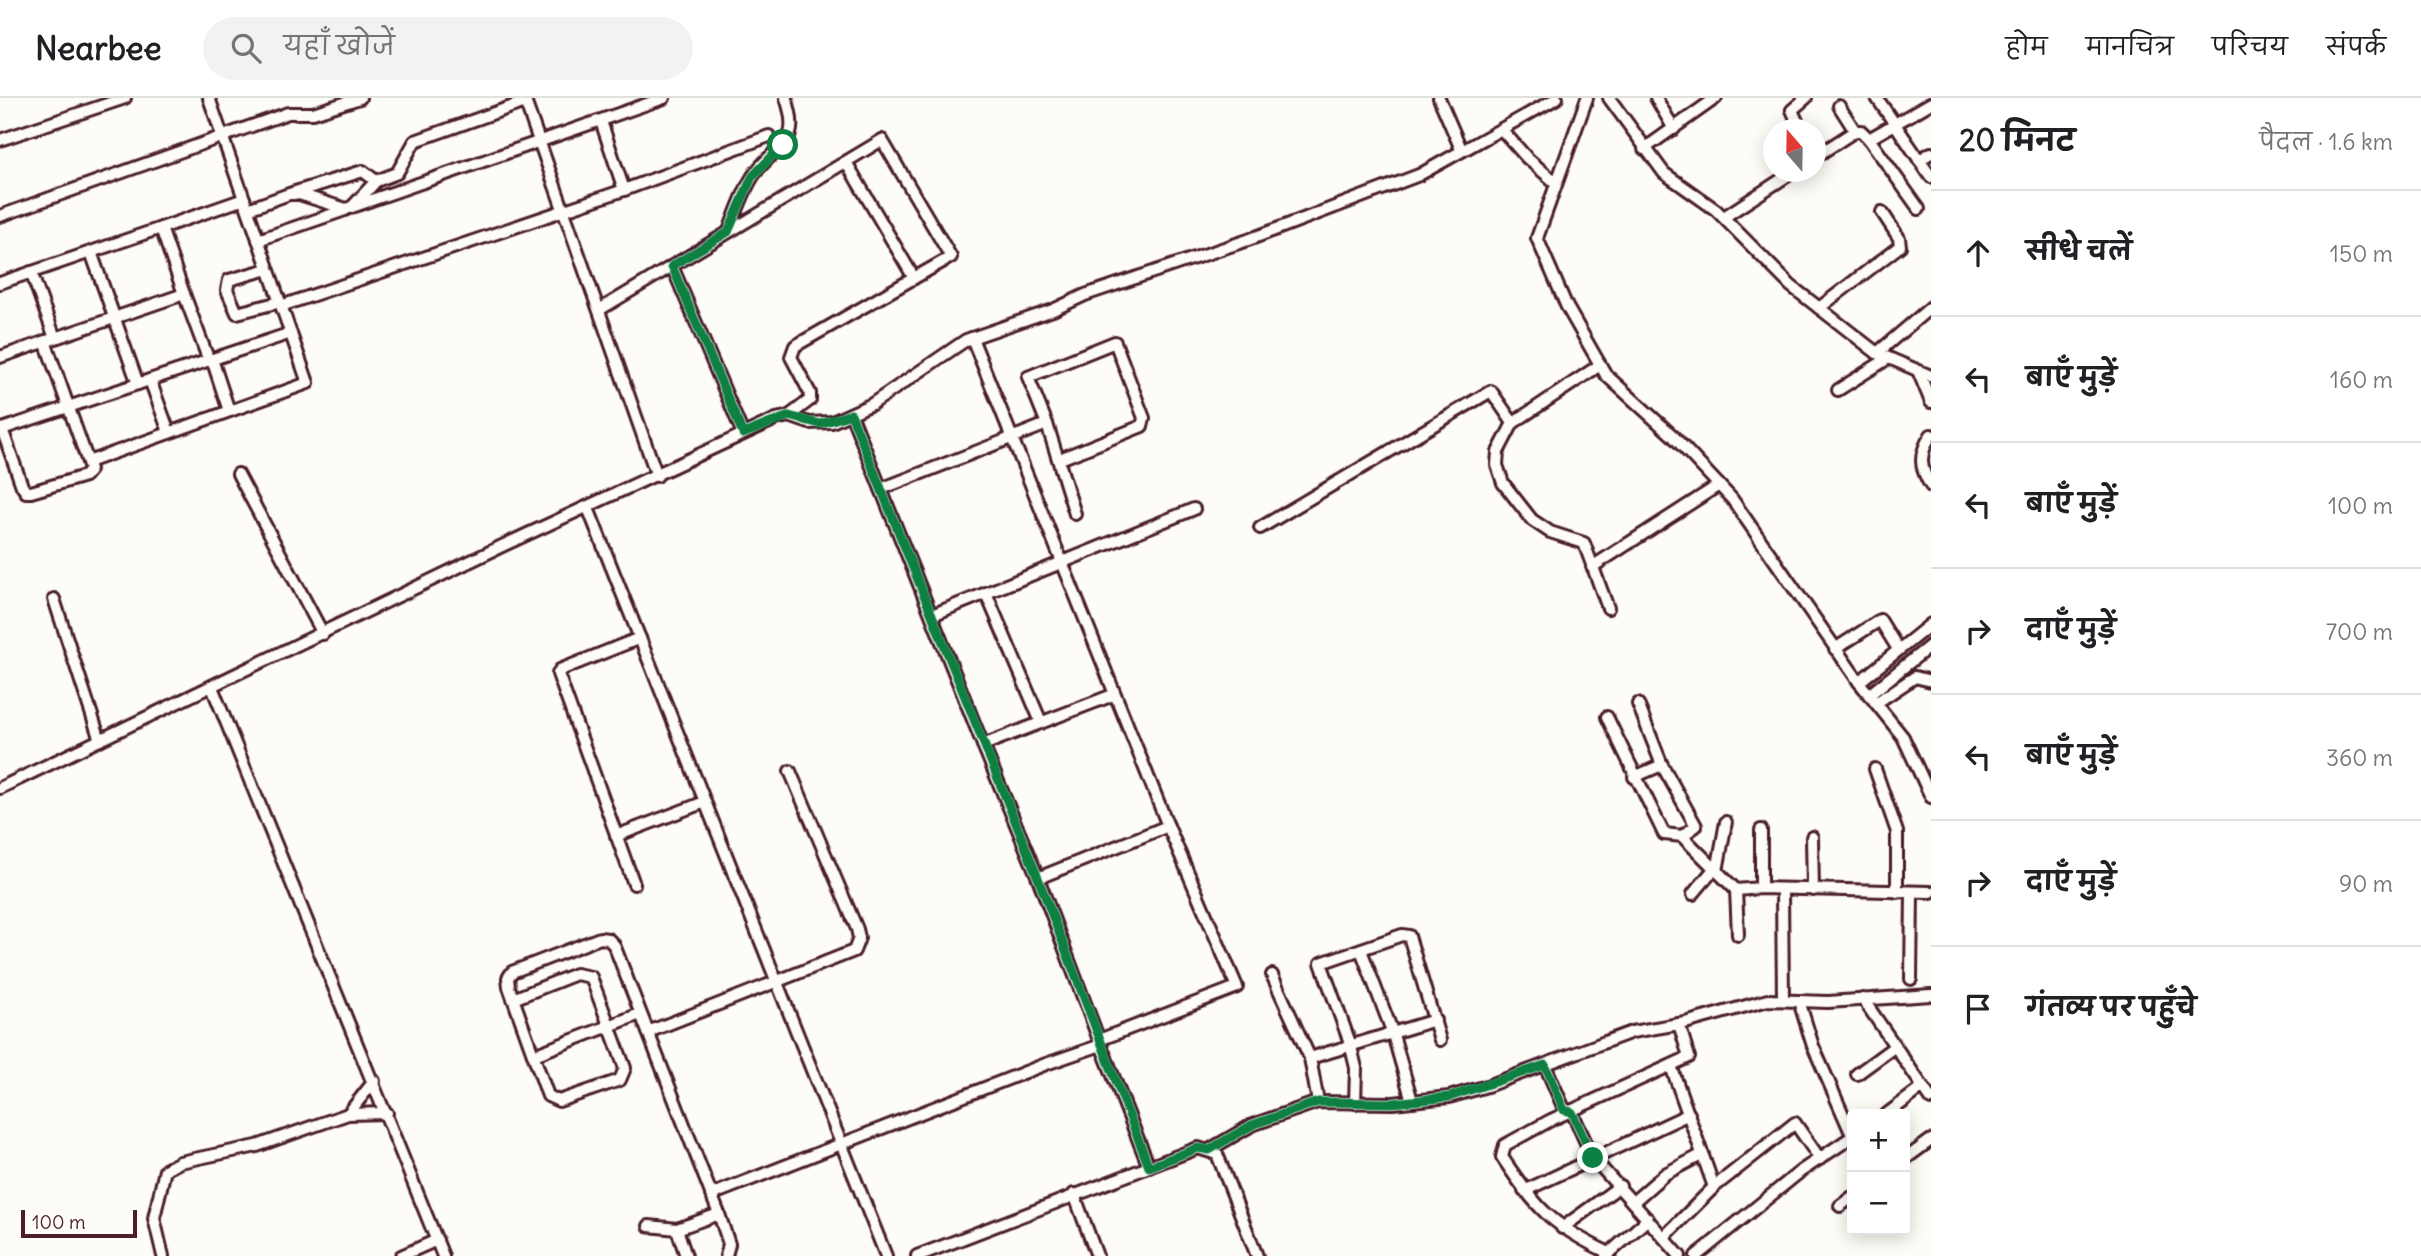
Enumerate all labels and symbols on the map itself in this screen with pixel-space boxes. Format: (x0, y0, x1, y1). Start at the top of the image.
north arrow (1763, 119, 1826, 182)
route start (767, 129, 798, 160)
route end (1577, 1142, 1608, 1173)
scale bar (21, 1207, 136, 1239)

